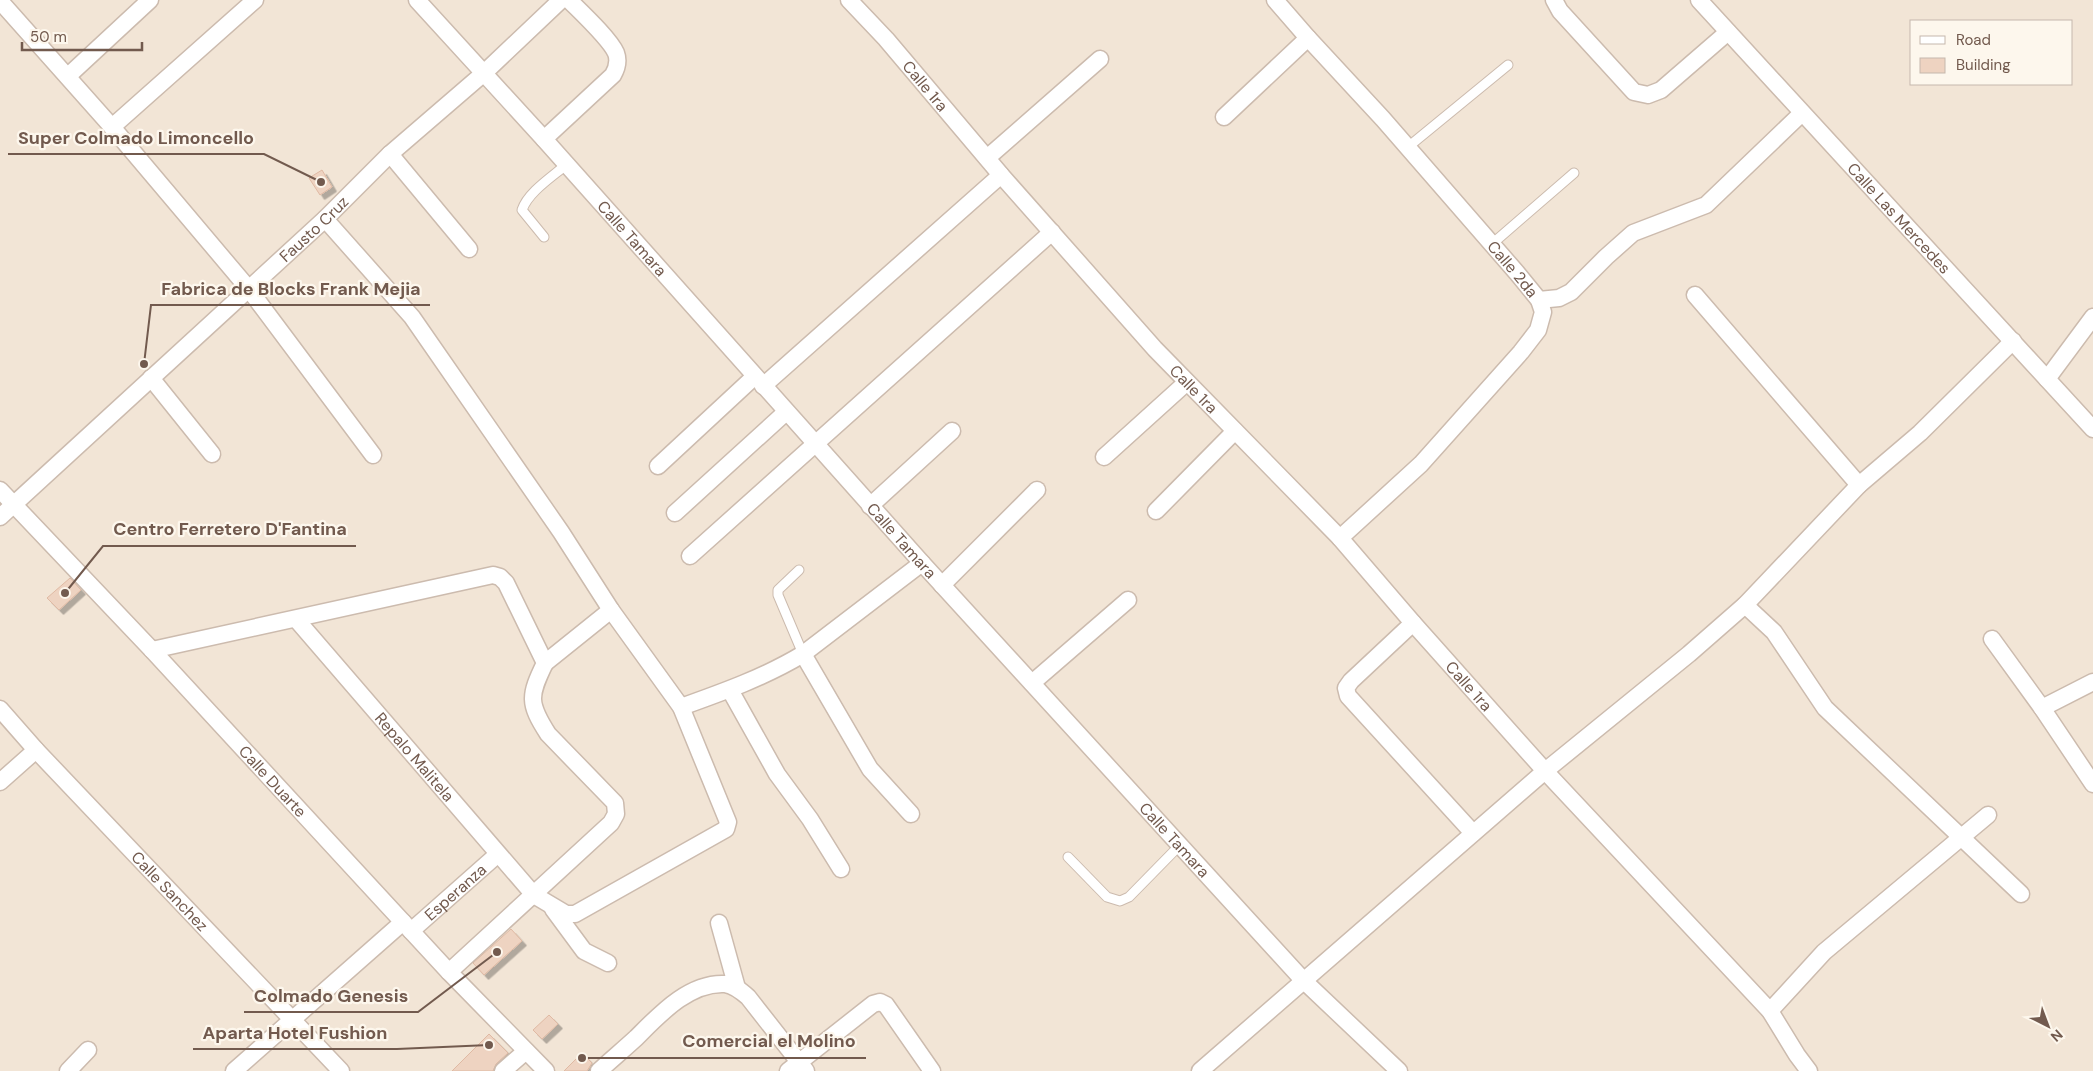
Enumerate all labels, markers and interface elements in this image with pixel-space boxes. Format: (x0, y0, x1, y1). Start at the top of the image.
scale bar (22, 20, 142, 52)
legend (1910, 20, 2073, 85)
text: 50 m (30, 27, 67, 47)
text: Road (1956, 30, 1991, 50)
text: Building (1956, 55, 2011, 75)
street label: Calle 1ra (898, 56, 953, 116)
callout: Super Colmado Limoncello (8, 121, 264, 154)
text: Super Colmado Limoncello (18, 126, 254, 150)
street label: Calle Las Mercedes (1843, 158, 1956, 278)
street label: Fausto Cruz (275, 191, 353, 266)
street label: Calle Tamara (593, 196, 672, 280)
street label: Calle 2da (1483, 236, 1543, 302)
callout: Fabrica de Blocks Frank Mejia (151, 272, 430, 305)
text: Fabrica de Blocks Frank Mejia (161, 277, 421, 301)
street label: Calle 1ra (1165, 360, 1223, 418)
street label: Calle Tamara (862, 498, 941, 583)
callout: Centro Ferretero D'Fantina (103, 513, 356, 546)
text: Centro Ferretero D'Fantina (113, 517, 347, 541)
street label: Calle 1ra (1441, 656, 1497, 715)
street label: Repalo Malitela (371, 708, 459, 806)
street label: Calle Duarte (234, 741, 311, 822)
street label: Calle Tamara (1135, 798, 1214, 882)
street label: Calle Sanchez (127, 847, 213, 935)
street label: Esperanza (420, 859, 491, 925)
callout: Colmado Genesis (244, 979, 418, 1012)
text: Colmado Genesis (254, 984, 408, 1008)
north arrow (2023, 1001, 2073, 1051)
callout: Aparta Hotel Fushion (193, 1016, 397, 1049)
text: Aparta Hotel Fushion (203, 1021, 387, 1045)
callout: Comercial el Molino (673, 1025, 866, 1058)
text: N (2047, 1026, 2067, 1046)
text: Comercial el Molino (682, 1029, 856, 1053)

